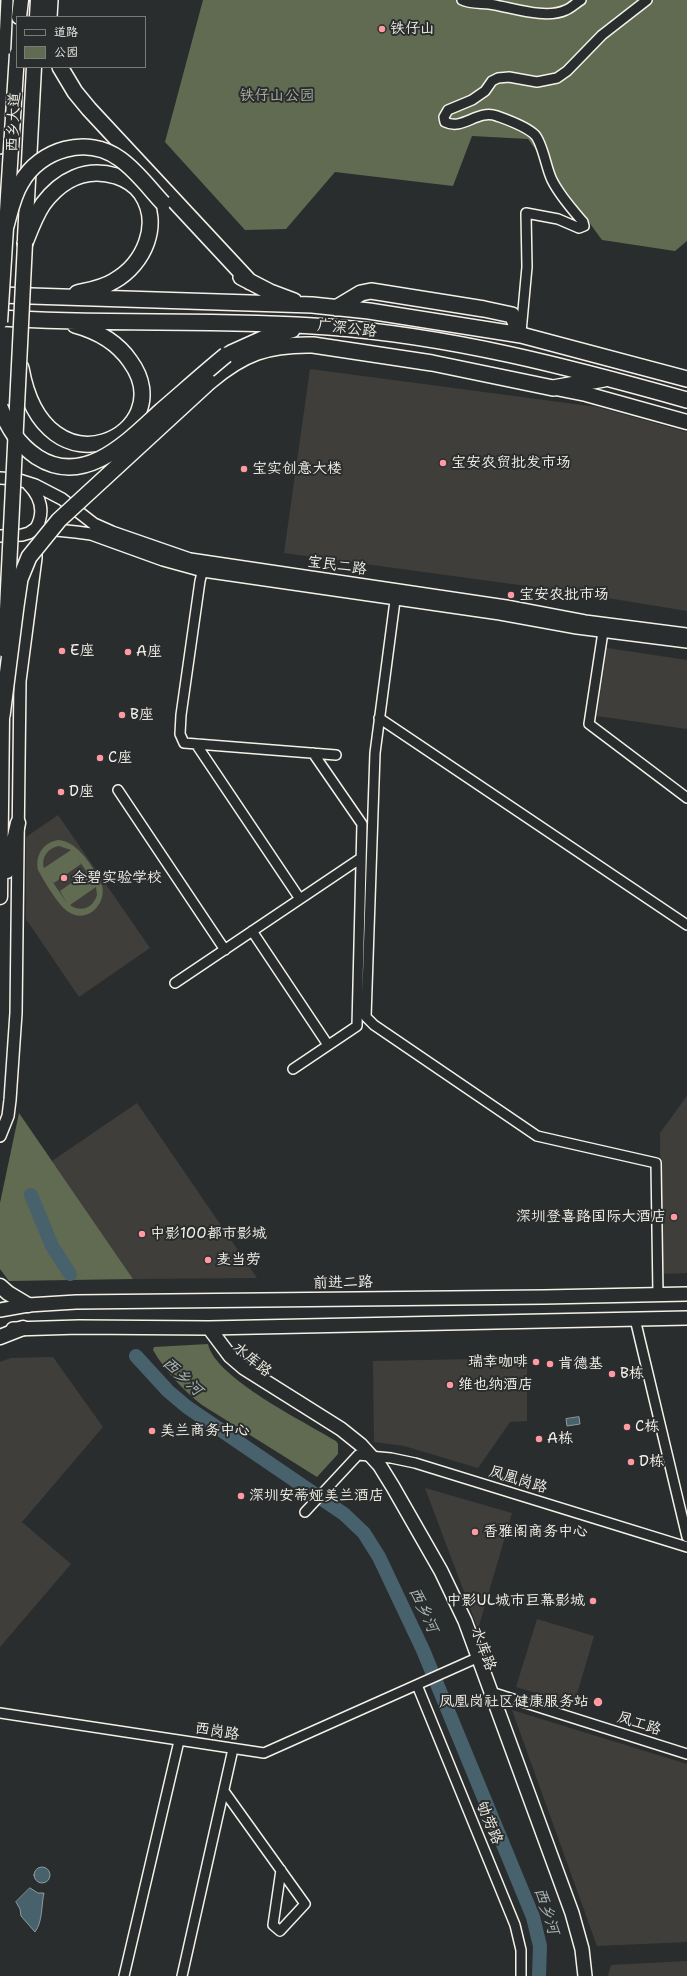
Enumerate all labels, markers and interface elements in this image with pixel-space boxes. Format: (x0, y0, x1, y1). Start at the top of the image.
legend (16, 16, 146, 68)
place label: 铁仔山 (390, 20, 435, 38)
text: 道路 (54, 24, 78, 40)
marker: 铁仔山 (377, 24, 387, 34)
text: 公园 (54, 44, 78, 60)
park label: 铁仔山公园 (240, 87, 314, 105)
street label: 西乡大道 (3, 92, 25, 152)
street label: 广深公路 (316, 317, 378, 341)
place label: 宝安农贸批发市场 (451, 454, 571, 472)
marker: 宝安农贸批发市场 (438, 458, 448, 468)
place label: 宝实创意大楼 (252, 460, 342, 478)
marker: 宝实创意大楼 (239, 464, 249, 474)
street label: 宝民二路 (306, 553, 368, 579)
place label: 宝安农批市场 (519, 586, 609, 604)
marker: 宝安农批市场 (506, 590, 516, 600)
place label: E座 (70, 642, 94, 660)
place label: A座 (136, 643, 162, 661)
marker: E座 (57, 646, 67, 656)
marker: A座 (123, 647, 133, 657)
place label: B座 (130, 706, 154, 724)
marker: B座 (117, 710, 127, 720)
place label: C座 (108, 749, 132, 767)
marker: C座 (95, 753, 105, 763)
place label: D座 (69, 783, 94, 801)
marker: D座 (56, 787, 66, 797)
place label: 金碧实验学校 (72, 869, 162, 887)
marker: 金碧实验学校 (59, 873, 69, 883)
place label: 深圳登喜路国际大酒店 (516, 1208, 666, 1226)
marker: 深圳登喜路国际大酒店 (669, 1212, 679, 1222)
place label: 中影100都市影城 (150, 1225, 267, 1243)
marker: 中影100都市影城 (137, 1229, 147, 1239)
place label: 麦当劳 (216, 1251, 261, 1269)
marker: 麦当劳 (203, 1255, 213, 1265)
street label: 前进二路 (313, 1273, 373, 1293)
street label: 水库路 (229, 1339, 275, 1381)
place label: 瑞幸咖啡 (468, 1353, 528, 1371)
water label: 西乡河 (158, 1354, 206, 1400)
place label: 肯德基 (558, 1355, 603, 1373)
marker: 瑞幸咖啡 (531, 1357, 541, 1367)
marker: 肯德基 (545, 1359, 555, 1369)
place label: B栋 (620, 1365, 644, 1383)
marker: B栋 (607, 1369, 617, 1379)
place label: 维也纳酒店 (458, 1376, 533, 1394)
marker: 维也纳酒店 (445, 1380, 455, 1390)
place label: C栋 (635, 1418, 659, 1436)
place label: 美兰商务中心 (160, 1422, 250, 1440)
marker: C栋 (622, 1422, 632, 1432)
marker: 美兰商务中心 (147, 1426, 157, 1436)
place label: A栋 (547, 1430, 573, 1448)
marker: A栋 (534, 1434, 544, 1444)
place label: D栋 (639, 1453, 664, 1471)
marker: D栋 (626, 1457, 636, 1467)
street label: 凤凰岗路 (487, 1463, 549, 1497)
place label: 深圳安蒂娅美兰酒店 (249, 1487, 384, 1505)
marker: 深圳安蒂娅美兰酒店 (236, 1491, 246, 1501)
place label: 香雅阁商务中心 (483, 1523, 588, 1541)
marker: 香雅阁商务中心 (470, 1527, 480, 1537)
water label: 西乡河 (404, 1584, 442, 1636)
place label: 中影UL城市巨幕影城 (447, 1592, 585, 1610)
marker: 中影UL城市巨幕影城 (588, 1596, 598, 1606)
street label: 水库路 (467, 1625, 499, 1673)
place label: 凤凰岗社区健康服务站 (439, 1693, 589, 1711)
marker: 凤凰岗社区健康服务站 (592, 1696, 604, 1708)
street label: 凤工路 (615, 1708, 663, 1740)
street label: 西岗路 (193, 1720, 241, 1744)
street label: 劬劳路 (472, 1799, 506, 1847)
water label: 西乡河 (529, 1885, 563, 1937)

